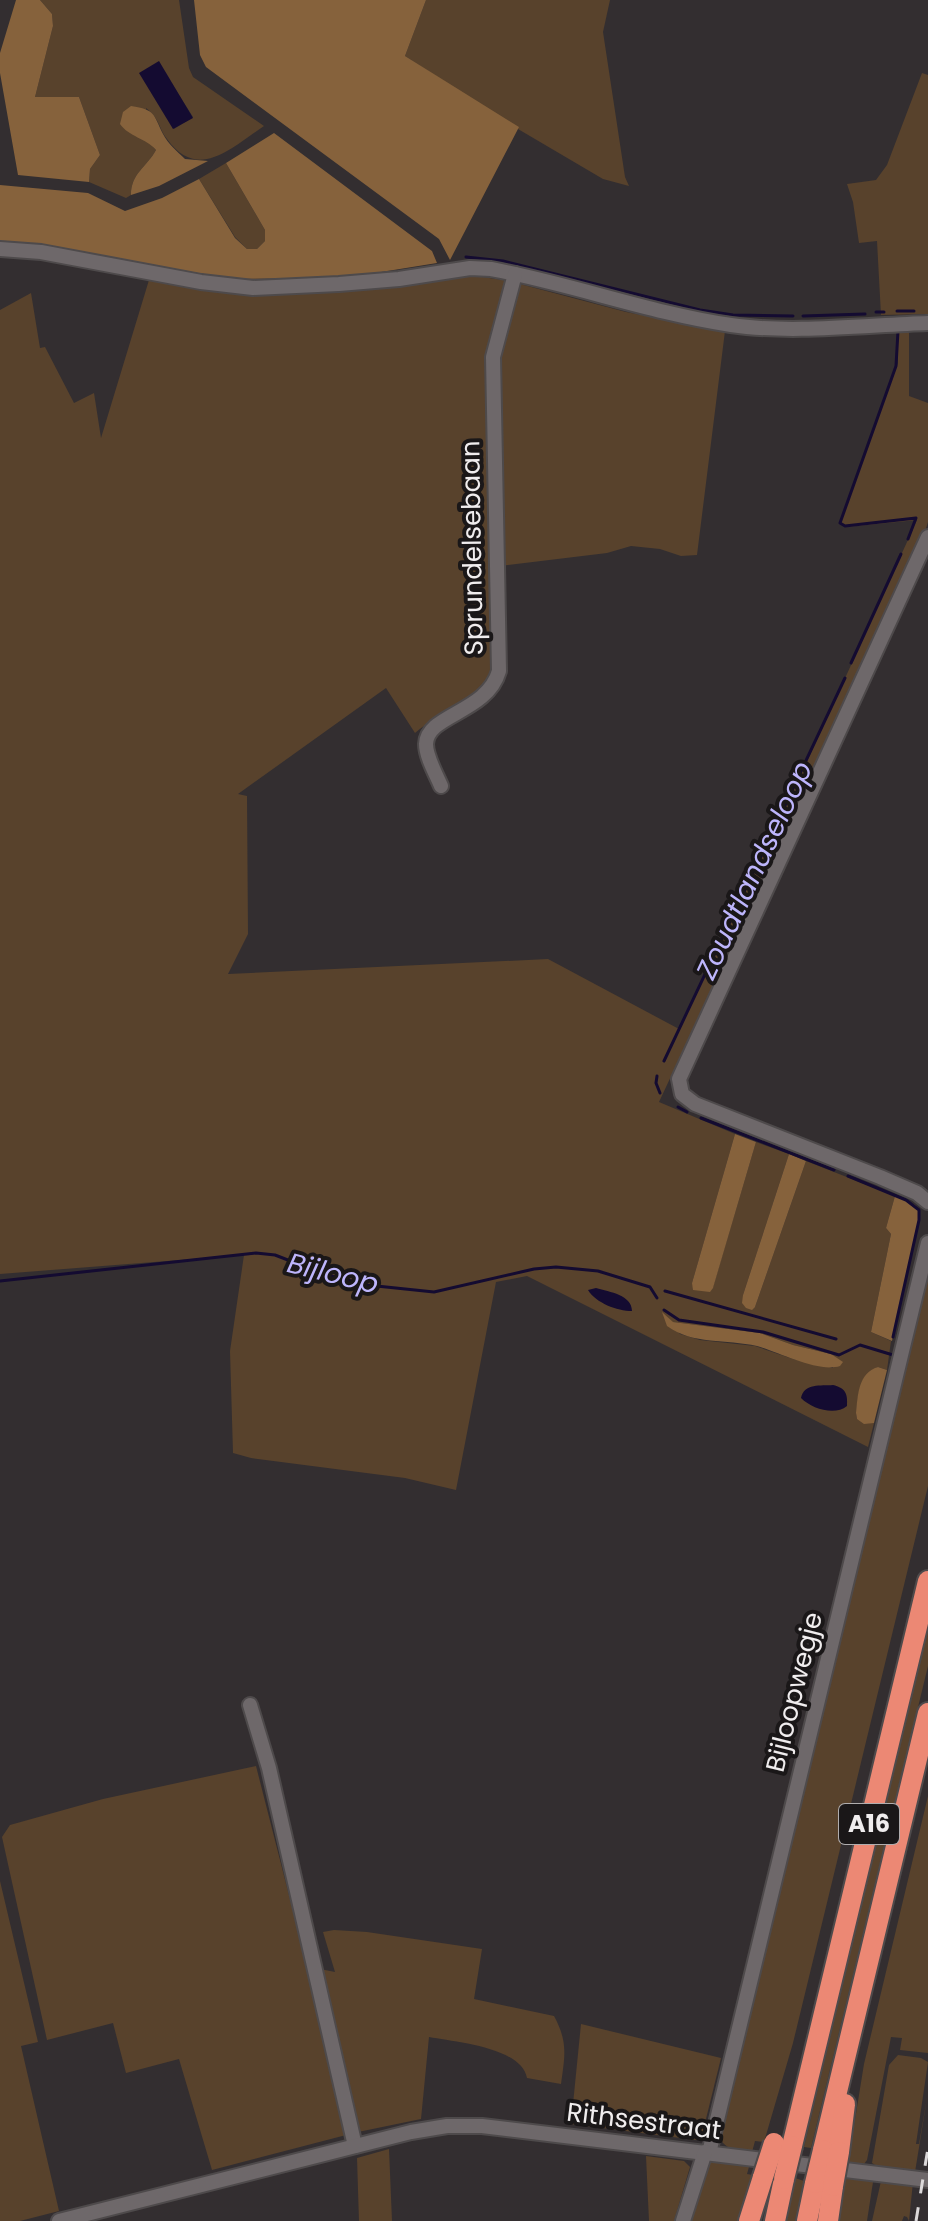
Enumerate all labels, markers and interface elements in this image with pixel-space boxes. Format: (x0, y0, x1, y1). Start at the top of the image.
street label: Sprundelsebaan (452, 440, 492, 656)
water label: Zoudtlandseloop (686, 755, 822, 986)
water label: Bijloop (283, 1243, 383, 1304)
street label: Bijloopwegje (757, 1608, 831, 1776)
road number: A16 (839, 1804, 899, 1844)
street label: Rithsestraat (565, 2094, 723, 2148)

